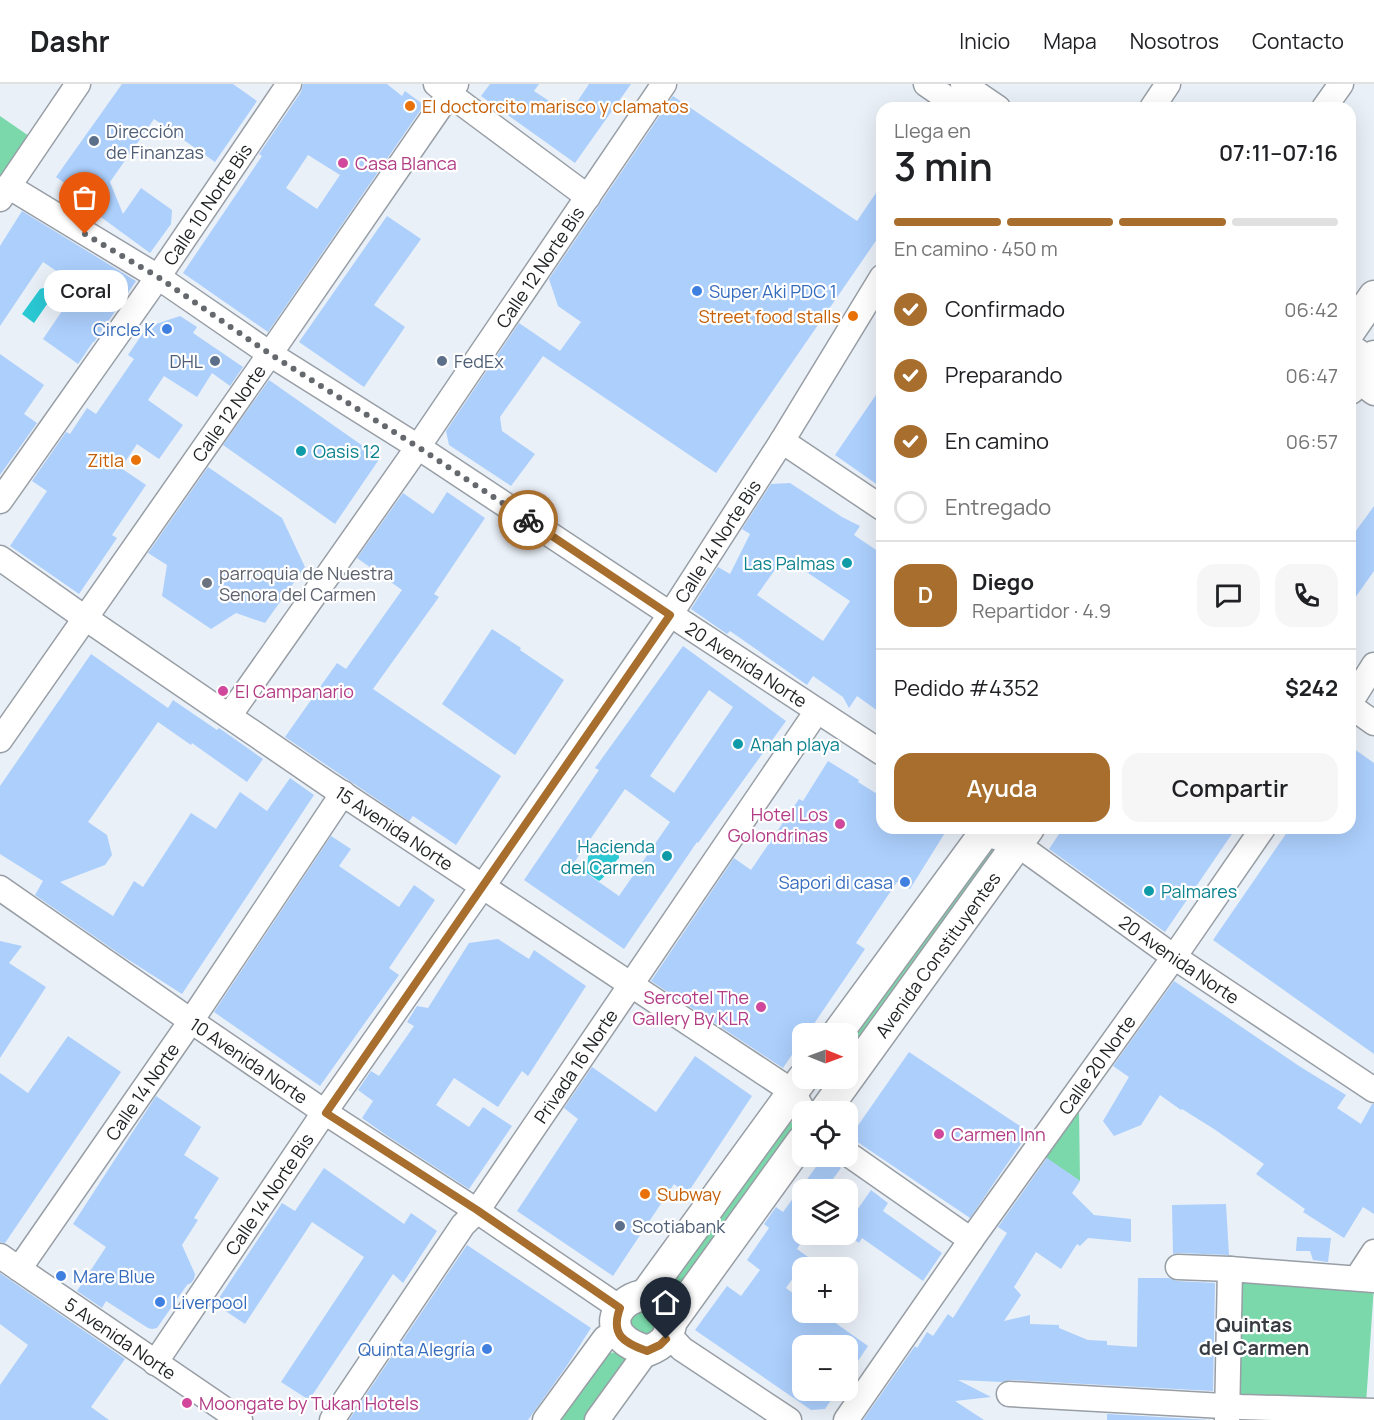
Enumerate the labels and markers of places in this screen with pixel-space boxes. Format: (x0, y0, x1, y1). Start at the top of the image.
place label: El doctorcito marisco y clamatos (422, 94, 689, 118)
marker: El doctorcito marisco y clamatos (403, 99, 417, 113)
place label: Dirección de Finanzas (106, 119, 204, 164)
marker: Dirección de Finanzas (87, 134, 101, 148)
place label: Casa Blanca (355, 151, 457, 175)
marker: Casa Blanca (336, 156, 350, 170)
pin (59, 172, 110, 234)
callout: Coral (43, 270, 127, 312)
place label: Super Aki PDC 1 (709, 279, 837, 303)
marker: Super Aki PDC 1 (690, 284, 704, 298)
place label: Street food stalls (698, 304, 841, 328)
marker: Street food stalls (846, 309, 860, 323)
place label: Circle K (93, 317, 155, 341)
marker: Circle K (160, 322, 174, 336)
place label: DHL (169, 349, 203, 373)
place label: FedEx (454, 349, 504, 373)
marker: DHL (208, 354, 222, 368)
marker: FedEx (435, 354, 449, 368)
place label: Oasis 12 (313, 439, 380, 463)
marker: Oasis 12 (294, 444, 308, 458)
place label: Zitla (87, 448, 124, 472)
marker: Zitla (129, 453, 143, 467)
place label: Las Palmas (743, 551, 835, 575)
marker: Las Palmas (840, 556, 854, 570)
place label: parroquia de Nuestra Senora del Carmen (219, 561, 393, 606)
marker: parroquia de Nuestra Senora del Carmen (200, 576, 214, 590)
place label: El Campanario (235, 679, 354, 703)
marker: El Campanario (216, 684, 230, 698)
place label: Anah playa (750, 732, 840, 756)
marker: Anah playa (731, 737, 745, 751)
place label: Hotel Los Golondrinas (728, 802, 828, 847)
marker: Hotel Los Golondrinas (833, 817, 847, 831)
place label: Hacienda del Carmen (560, 834, 655, 879)
marker: Hacienda del Carmen (660, 849, 674, 863)
place label: Sapori di casa (778, 870, 893, 894)
marker: Sapori di casa (898, 875, 912, 889)
place label: Palmares (1161, 879, 1237, 903)
marker: Palmares (1142, 884, 1156, 898)
place label: Sercotel The Gallery By KLR (633, 985, 749, 1030)
marker: Sercotel The Gallery By KLR (754, 1000, 768, 1014)
place label: Carmen Inn (951, 1122, 1046, 1146)
marker: Carmen Inn (932, 1127, 946, 1141)
place label: Subway (657, 1182, 722, 1206)
marker: Subway (638, 1187, 652, 1201)
place label: Scotiabank (632, 1214, 726, 1238)
marker: Scotiabank (613, 1219, 627, 1233)
place label: Mare Blue (73, 1264, 155, 1288)
marker: Mare Blue (54, 1269, 68, 1283)
pin (640, 1277, 691, 1339)
place label: Liverpool (172, 1290, 247, 1314)
marker: Liverpool (153, 1295, 167, 1309)
place label: Quinta Alegría (358, 1337, 475, 1361)
marker: Quinta Alegría (480, 1342, 494, 1356)
place label: Moongate by Tukan Hotels (199, 1391, 419, 1415)
marker: Moongate by Tukan Hotels (180, 1396, 194, 1410)

